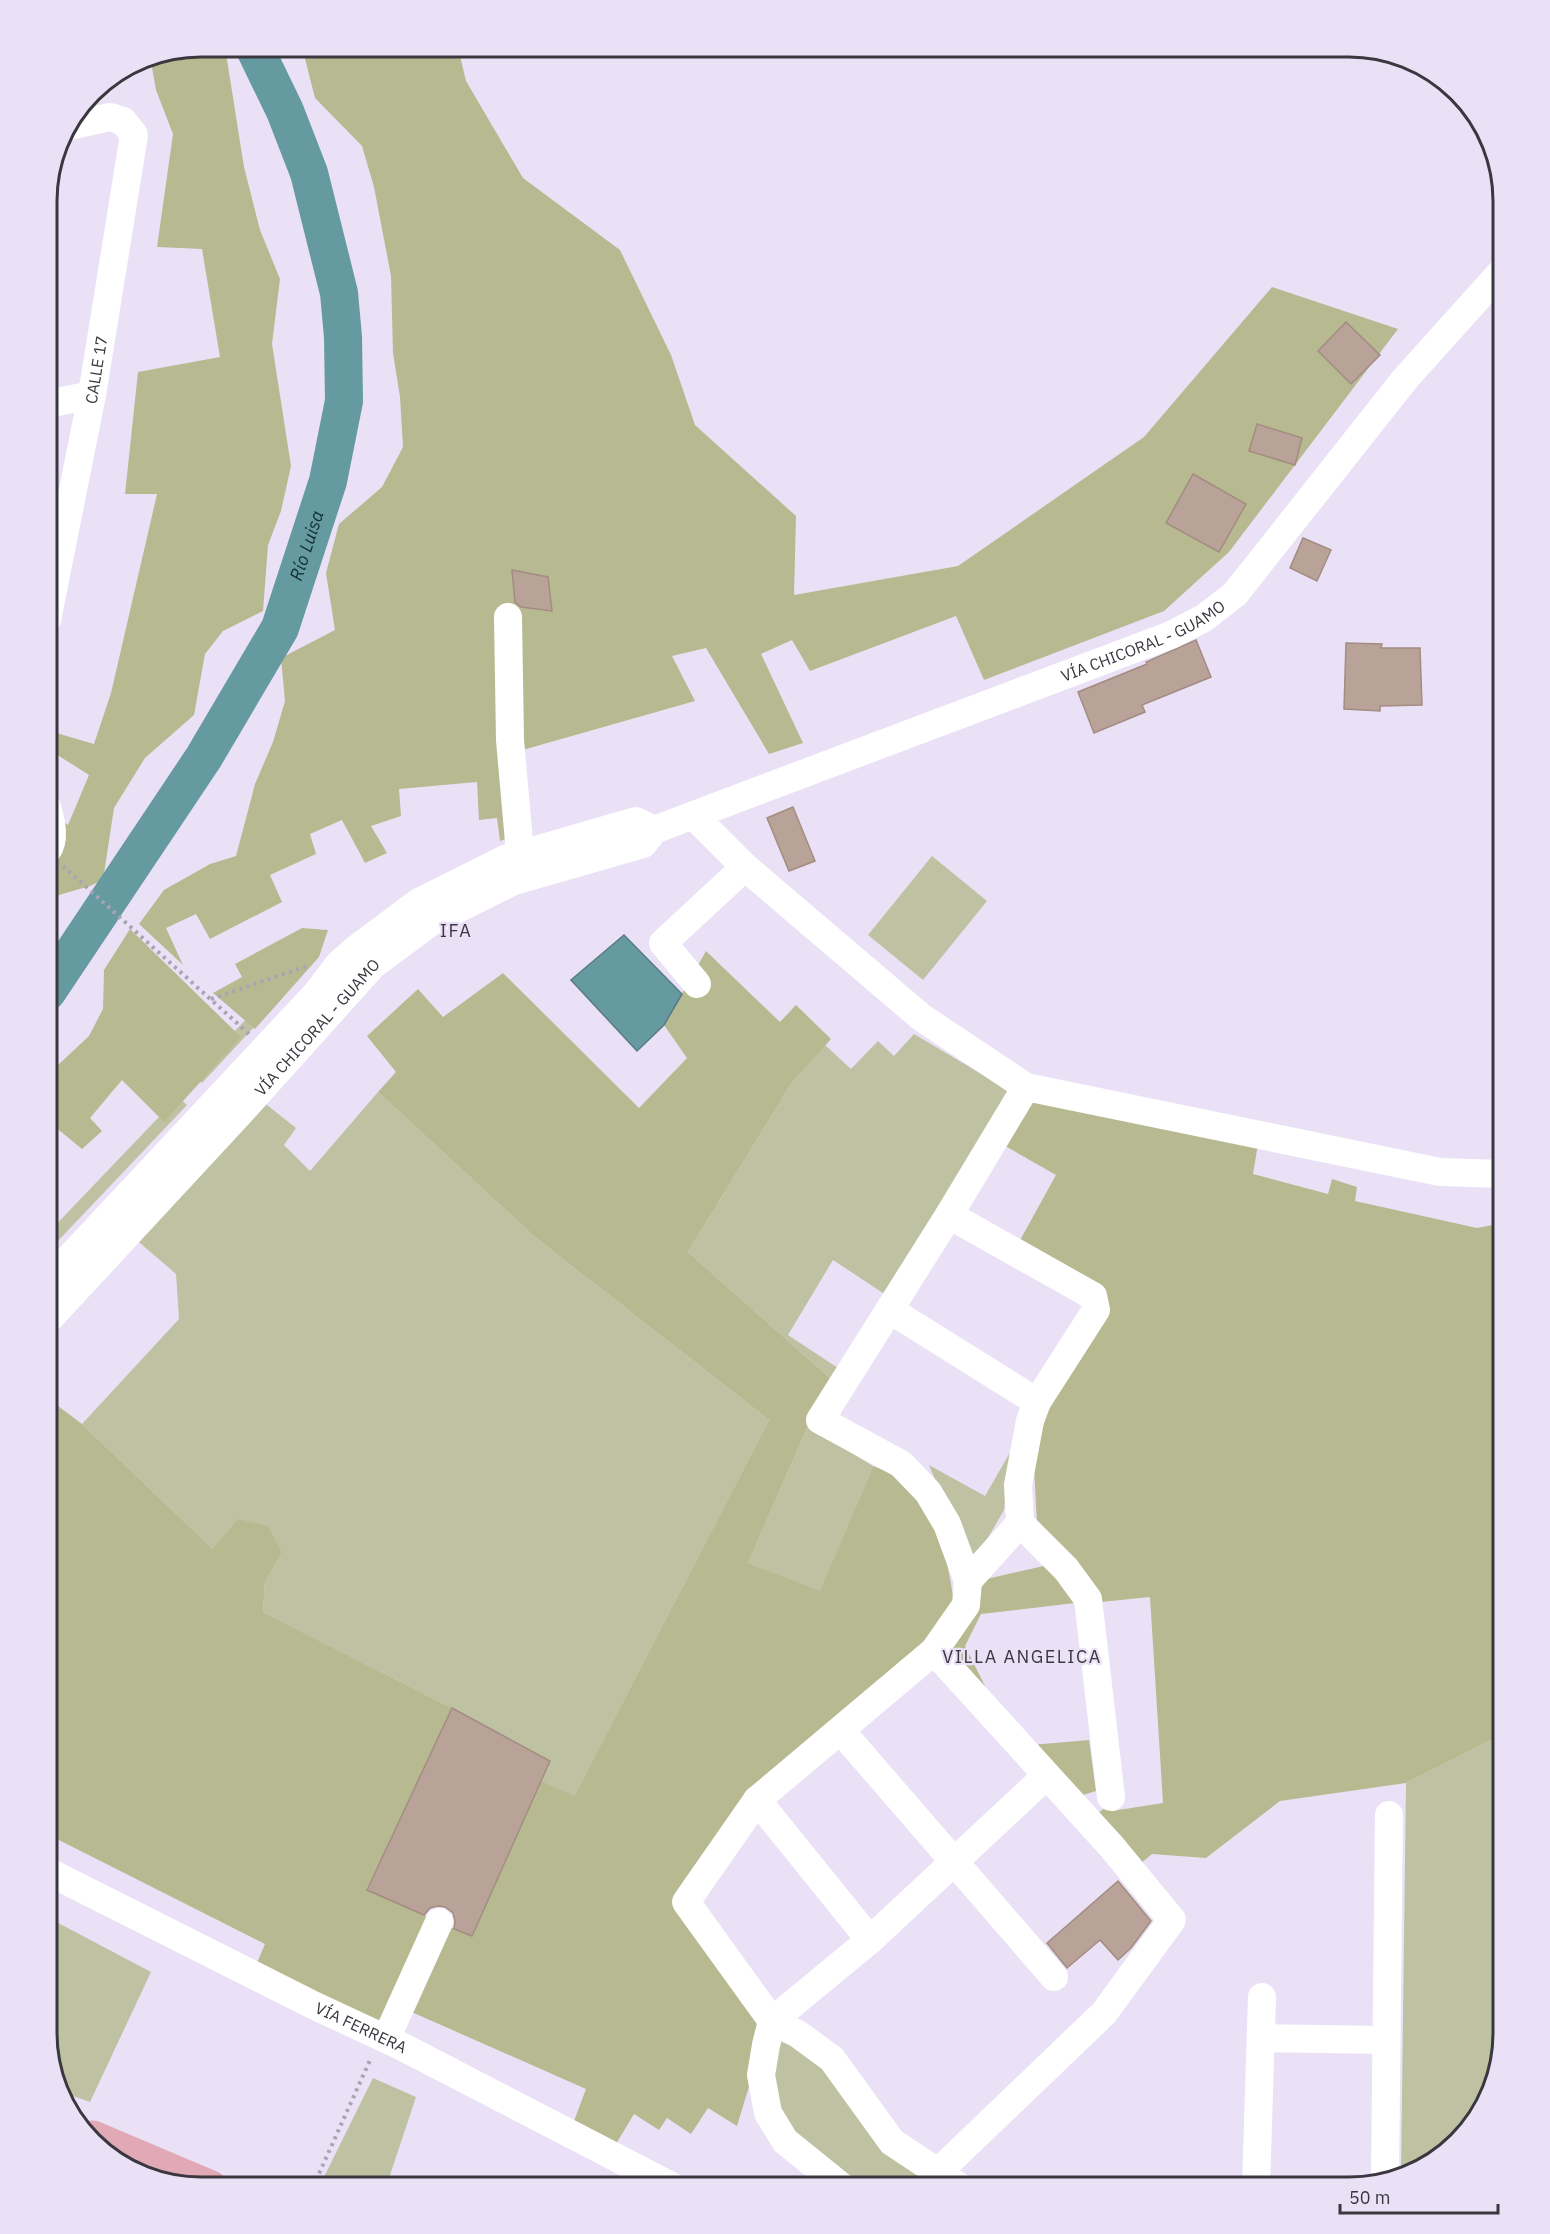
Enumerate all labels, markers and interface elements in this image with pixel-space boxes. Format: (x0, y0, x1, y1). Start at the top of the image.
street label: CALLE 17 (80, 334, 111, 406)
water label: Río Luisa (284, 507, 329, 584)
street label: VÍA CHICORAL - GUAMO (1058, 596, 1229, 686)
district label: IFA (440, 919, 472, 942)
street label: VÍA CHICORAL - GUAMO (250, 954, 384, 1100)
district label: VILLA ANGELICA (942, 1645, 1102, 1668)
street label: VÍA FERRERA (312, 1998, 410, 2057)
scale bar (1340, 2177, 1498, 2215)
text: 50 m (1349, 2186, 1391, 2209)

